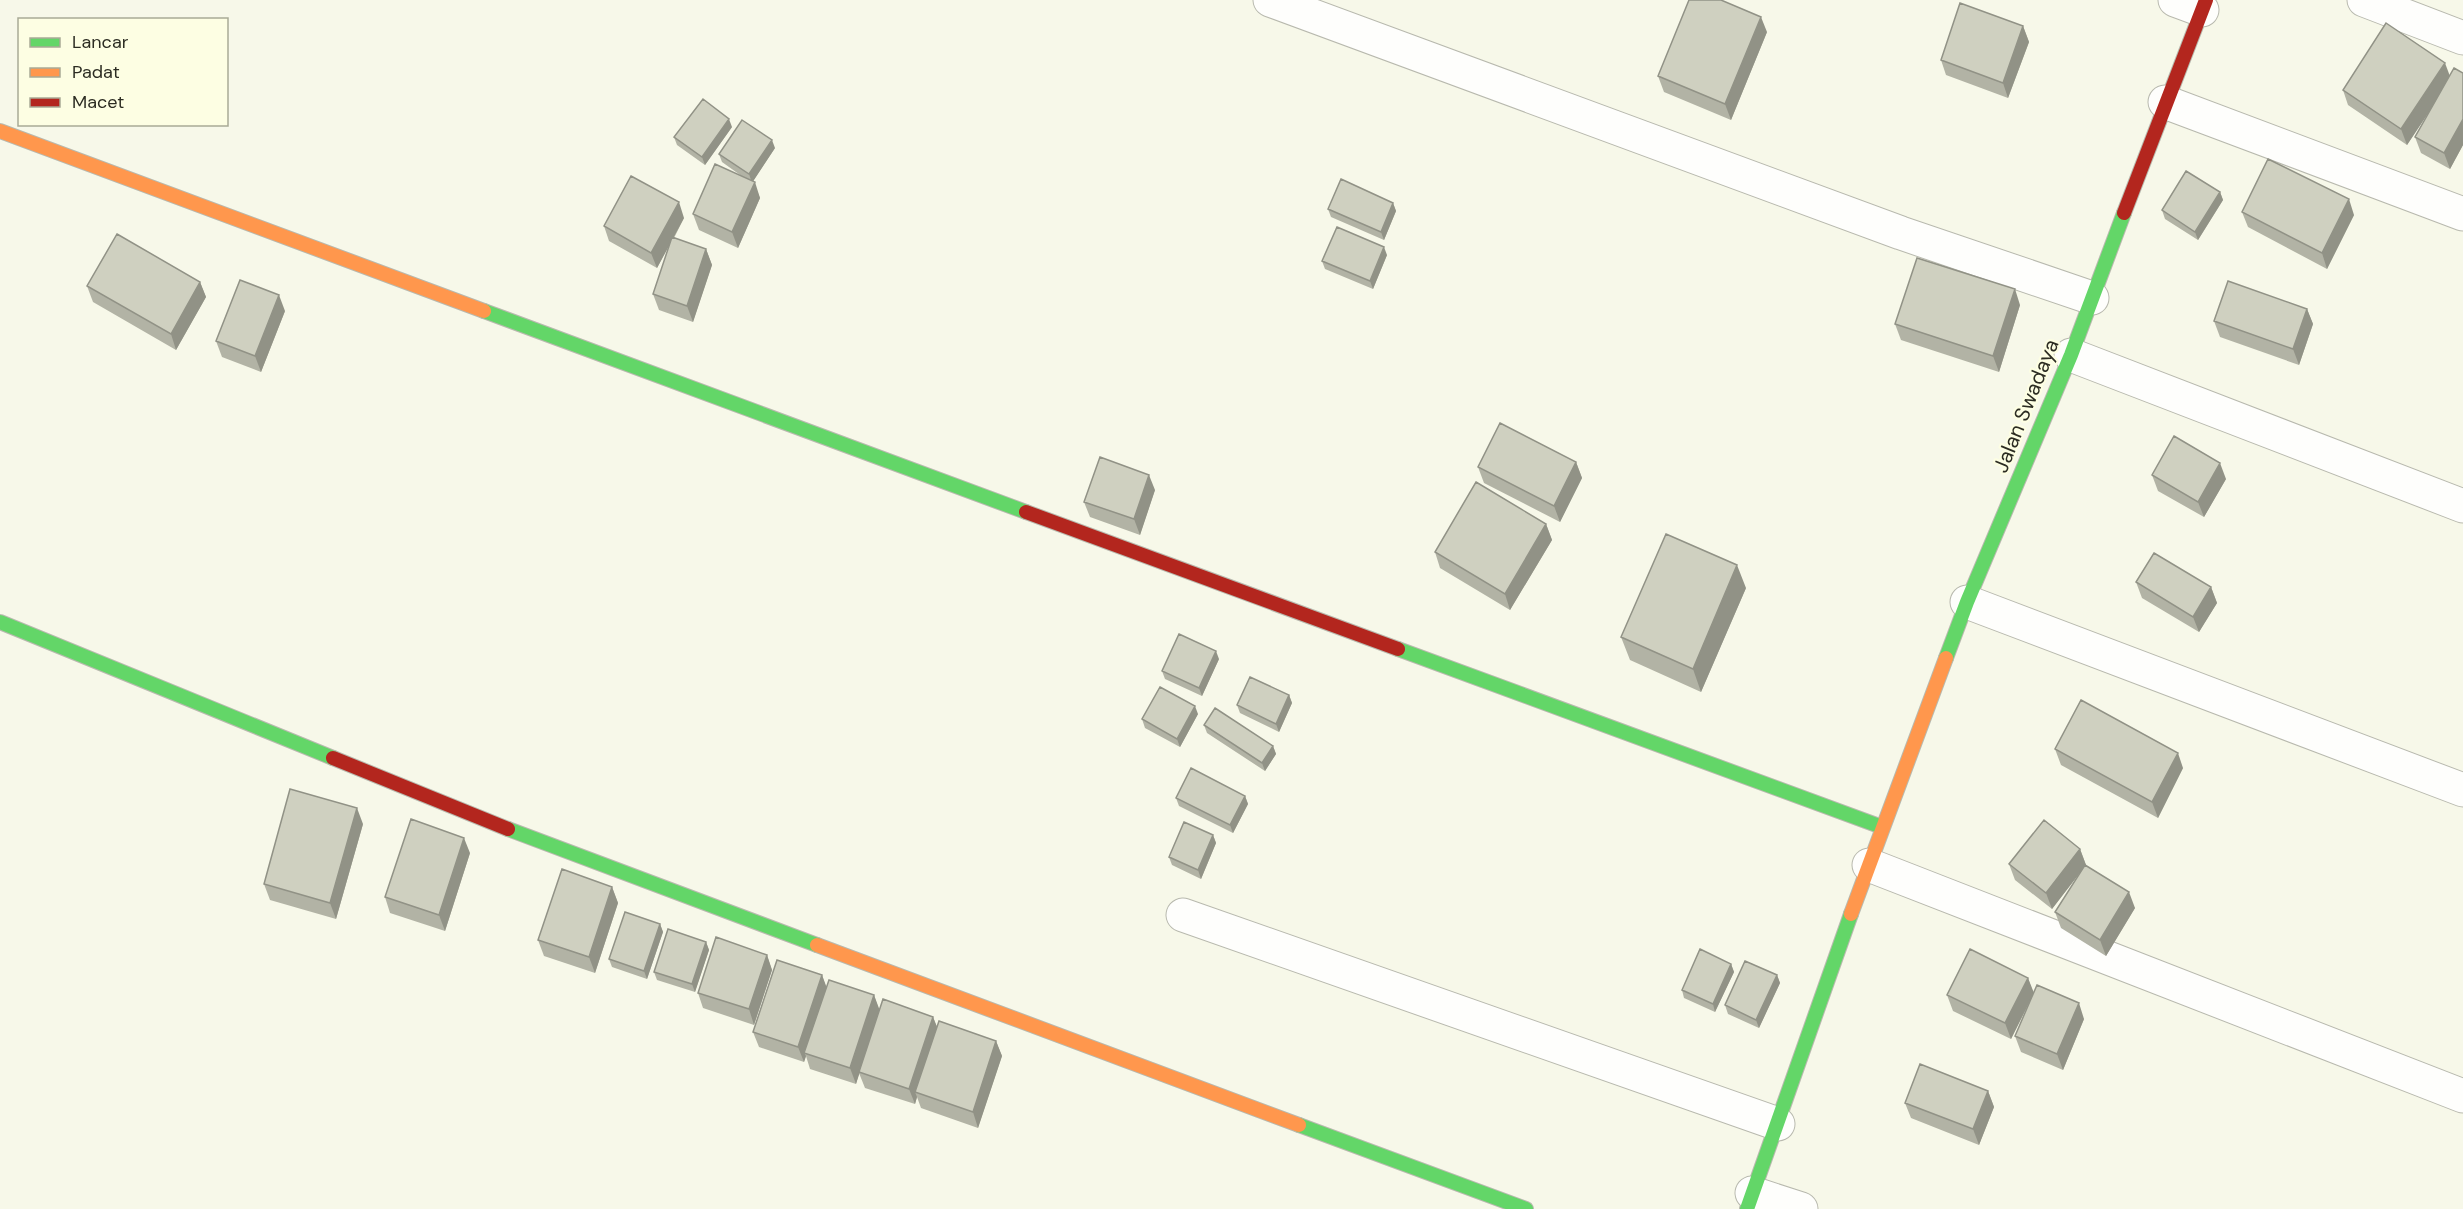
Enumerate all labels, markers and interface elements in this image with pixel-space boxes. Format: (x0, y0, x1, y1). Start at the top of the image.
legend (18, 18, 228, 126)
text: Lancar (72, 30, 129, 54)
text: Padat (72, 60, 120, 84)
text: Macet (72, 90, 124, 114)
street label: Jalan Swadaya (1986, 335, 2066, 477)

